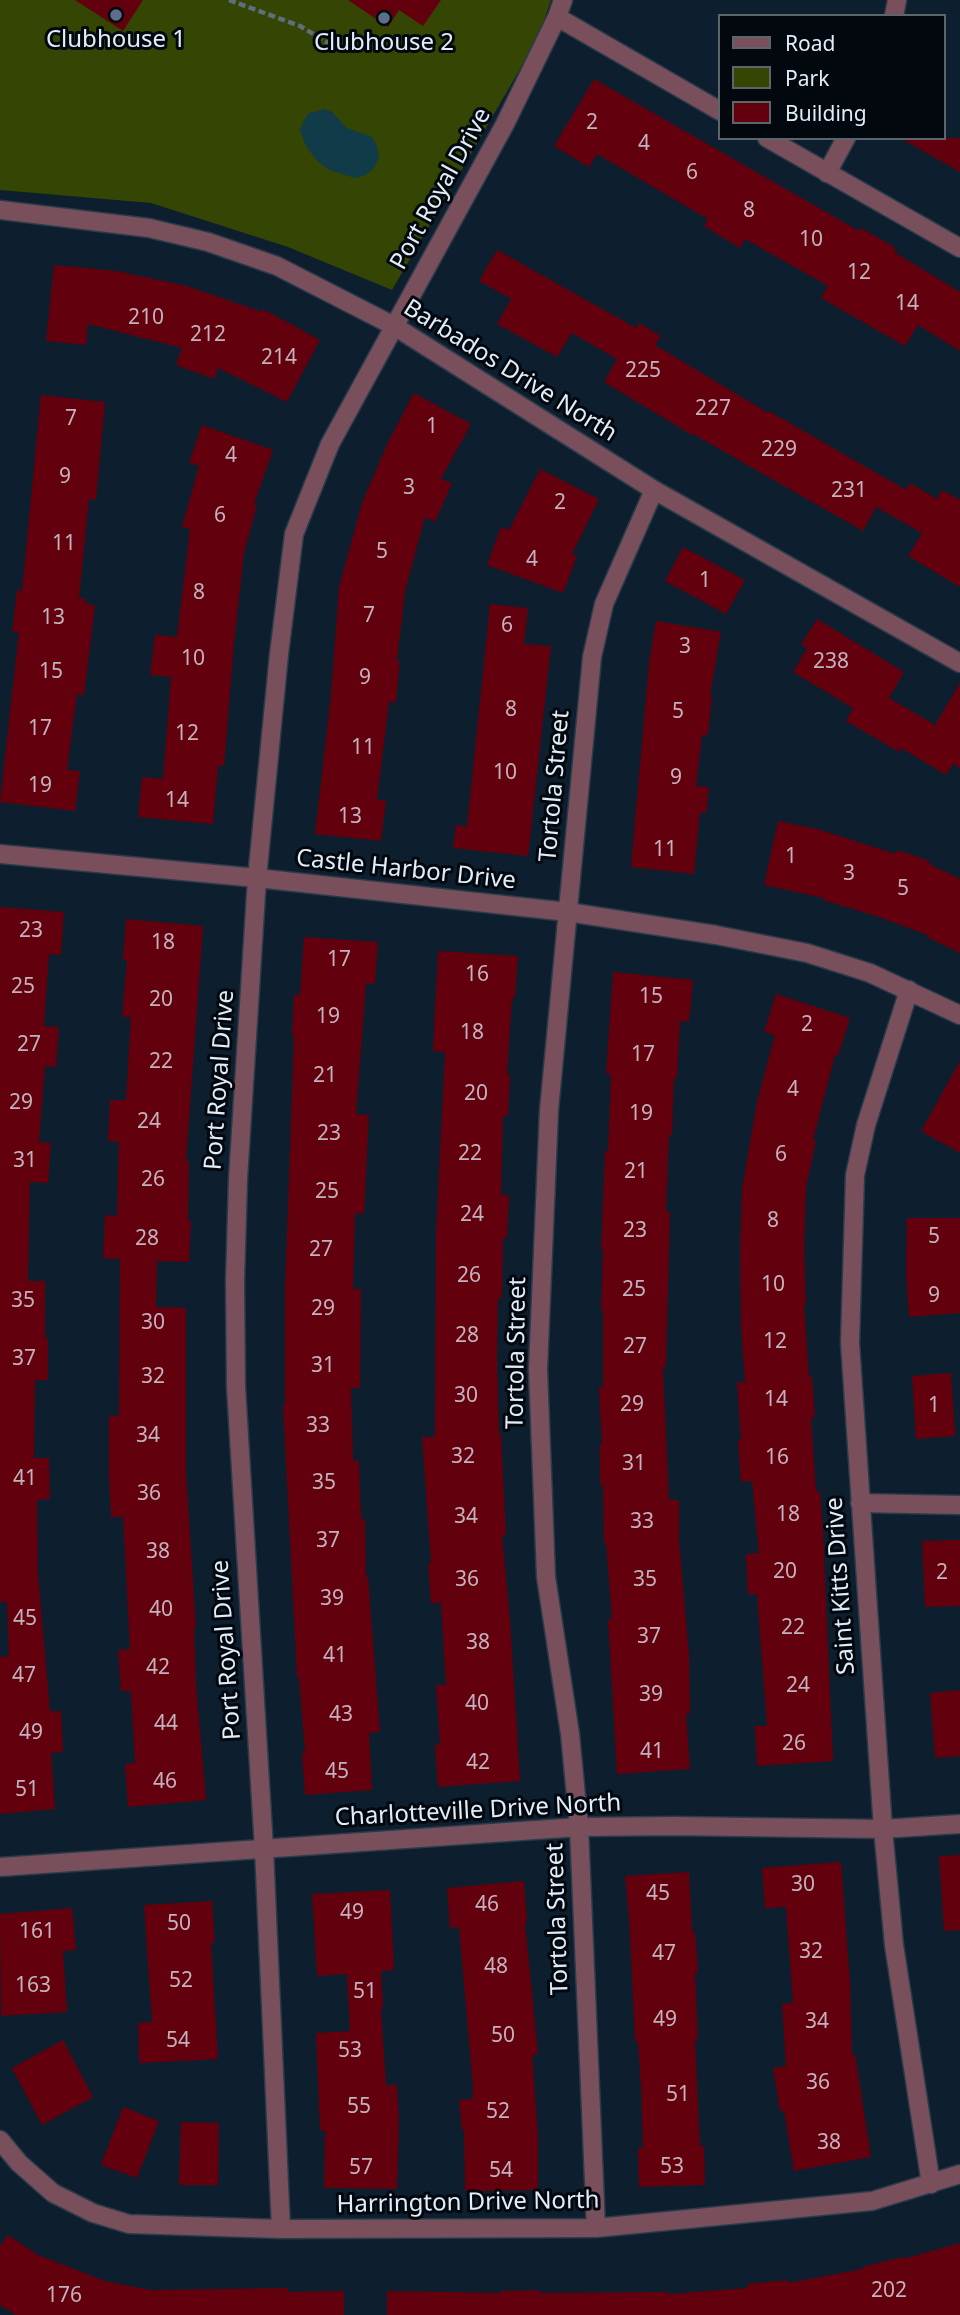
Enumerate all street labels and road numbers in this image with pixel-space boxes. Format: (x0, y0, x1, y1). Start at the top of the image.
street label: Port Royal Drive (385, 103, 497, 275)
street label: Barbados Drive North (398, 294, 622, 448)
street label: Tortola Street (534, 709, 576, 863)
street label: Castle Harbor Drive (295, 844, 517, 896)
street label: Port Royal Drive (199, 989, 241, 1171)
street label: Tortola Street (501, 1277, 533, 1429)
street label: Saint Kitts Drive (820, 1496, 862, 1676)
street label: Port Royal Drive (206, 1559, 248, 1741)
street label: Charlotteville Drive North (334, 1789, 622, 1833)
street label: Tortola Street (541, 1842, 575, 1996)
street label: Harrington Drive North (336, 2186, 600, 2220)

